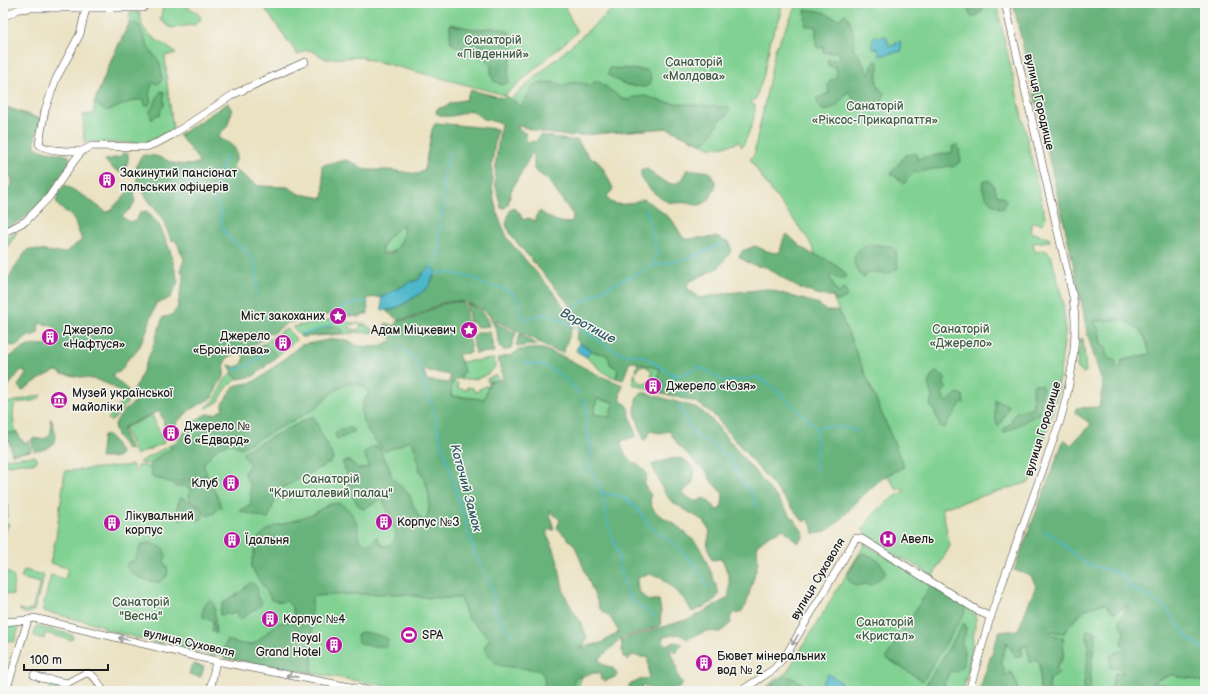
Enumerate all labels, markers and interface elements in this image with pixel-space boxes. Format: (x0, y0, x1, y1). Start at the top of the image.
park label: Санаторій «Південний» (457, 33, 529, 62)
street label: вулиця Городище (1021, 52, 1057, 152)
park label: Санаторій «Молдова» (663, 55, 726, 84)
park label: Санаторій «Ріксос-Прикарпаття» (812, 99, 939, 128)
place label: Закинутий пансіонат польських офіцерів (120, 166, 238, 195)
building icon: Закинутий пансіонат польських офіцерів (97, 170, 117, 190)
water label: Воротище (558, 305, 619, 348)
place icon: Міст закоханих (328, 306, 348, 326)
place label: Міст закоханих (241, 309, 326, 324)
place icon: Адам Міцкевич (459, 320, 479, 340)
park label: Санаторій «Джерело» (929, 322, 993, 351)
place label: Джерело «Нафтуся» (63, 323, 126, 352)
place label: Адам Міцкевич (370, 323, 456, 338)
building icon: Джерело «Нафтуся» (40, 327, 60, 347)
place label: Джерело «Броніслава» (193, 329, 270, 358)
building icon: Джерело «Броніслава» (273, 333, 293, 353)
building icon: Джерело «Юзя» (643, 376, 663, 396)
place label: Джерело «Юзя» (666, 379, 757, 394)
street label: вулиця Городище (1021, 379, 1065, 478)
place label: Музей української майоліки (72, 386, 174, 415)
museum icon: Музей української майоліки (49, 390, 69, 410)
place label: Джерело № 6 «Едвард» (184, 419, 250, 448)
building icon: Джерело № 6 «Едвард» (161, 423, 181, 443)
water label: Коточий Замок (447, 442, 485, 534)
park label: Санаторій "Кришталевий палац" (269, 472, 393, 501)
building icon: Клуб (221, 473, 241, 493)
place label: Клуб (191, 476, 218, 491)
place label: Лікувальний корпус (124, 509, 194, 538)
building icon: Корпус №3 (374, 512, 394, 532)
building icon: Лікувальний корпус (102, 513, 122, 533)
place label: Корпус №3 (397, 515, 460, 530)
hospital icon: Авель (878, 529, 898, 549)
building icon: Їдальня (222, 530, 242, 550)
place label: Їдальня (244, 532, 289, 548)
place label: Авель (900, 532, 934, 547)
street label: вулиця Суховоля (788, 535, 849, 623)
park label: Санаторій "Весна" (112, 595, 170, 624)
building icon: Корпус №4 (260, 609, 280, 629)
place label: Корпус №4 (283, 612, 346, 627)
park label: Санаторій «Кристал» (855, 615, 915, 644)
street label: вулиця Суховоля (142, 625, 237, 661)
sports icon: SPA (399, 625, 419, 645)
place label: SPA (422, 628, 444, 643)
place label: Royal Grand Hotel (256, 631, 321, 660)
one-way arrow (791, 634, 799, 646)
one-way arrow (118, 635, 131, 643)
building icon: Royal Grand Hotel (324, 635, 344, 655)
scale bar (24, 646, 108, 672)
place label: Бювет мінеральних вод № 2 (717, 649, 826, 678)
text: 100 m (30, 653, 62, 668)
building icon: Бювет мінеральних вод № 2 (694, 653, 714, 673)
one-way arrow (286, 671, 299, 679)

